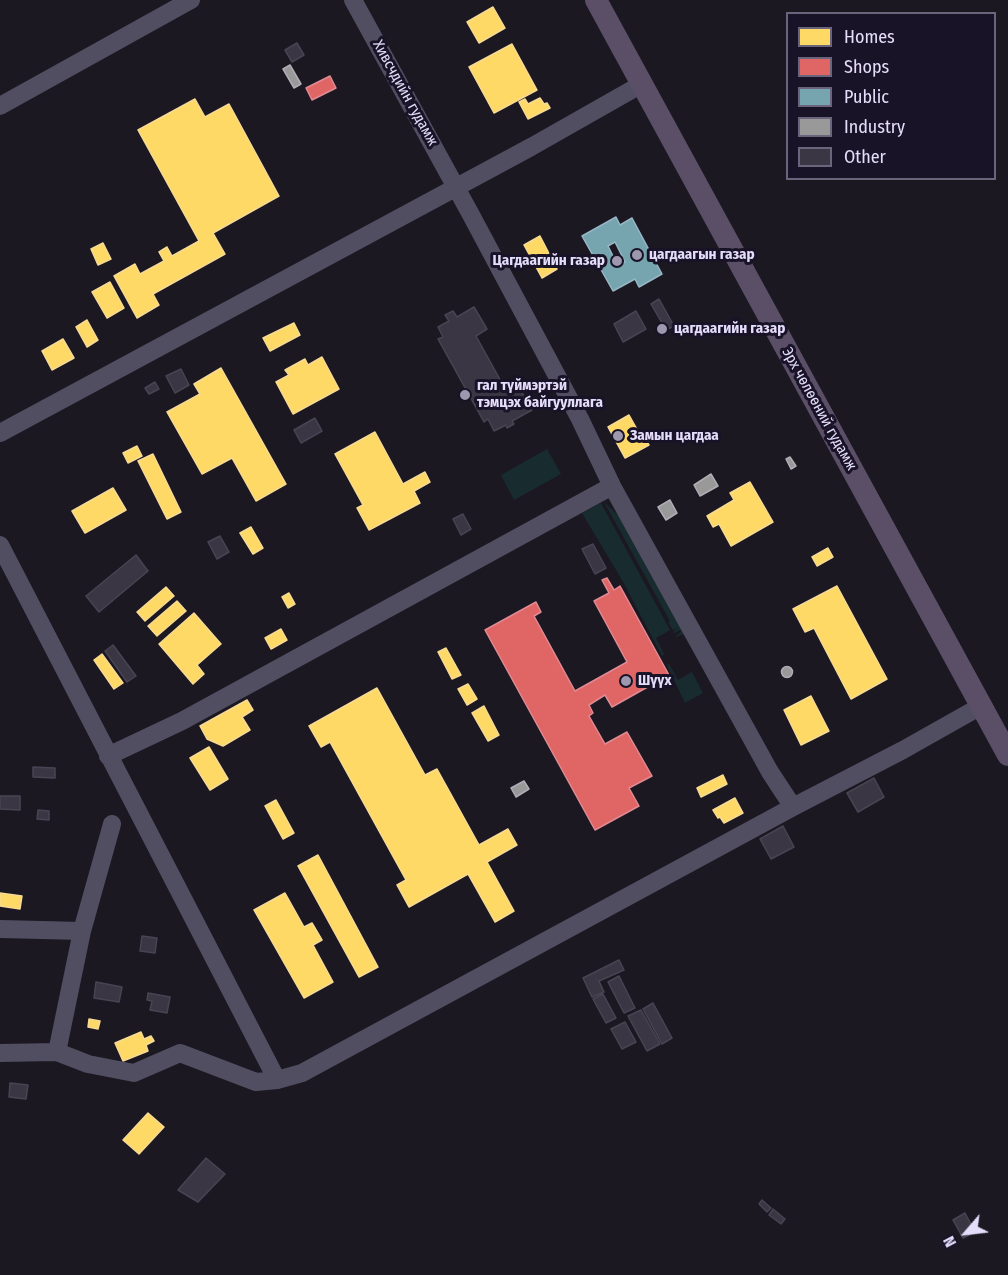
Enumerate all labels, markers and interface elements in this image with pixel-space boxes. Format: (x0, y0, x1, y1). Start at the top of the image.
legend (786, 12, 996, 180)
text: Homes (844, 26, 895, 48)
street label: Хивсчдийн гудамж (369, 37, 441, 149)
text: Shops (844, 56, 889, 78)
text: Public (844, 86, 889, 108)
text: Industry (844, 116, 905, 138)
text: Other (844, 146, 886, 168)
place label: цагдаагын газар (649, 246, 755, 264)
marker: цагдаагын газар (630, 248, 644, 262)
place label: Цагдаагийн газар (492, 252, 605, 270)
marker: Цагдаагийн газар (610, 254, 624, 268)
place label: цагдаагийн газар (674, 320, 785, 338)
marker: цагдаагийн газар (655, 322, 669, 336)
street label: Эрх чөлөөний гудамж (778, 345, 860, 473)
place label: гал түймэртэй тэмцэх байгууллага (477, 377, 603, 412)
marker: гал түймэртэй тэмцэх байгууллага (458, 388, 472, 402)
place label: Замын цагдаа (630, 427, 719, 445)
marker: Замын цагдаа (611, 429, 625, 443)
place label: Шүүх (638, 672, 671, 690)
marker: Шүүх (619, 674, 633, 688)
north arrow (936, 1203, 996, 1263)
text: N (939, 1233, 960, 1250)

